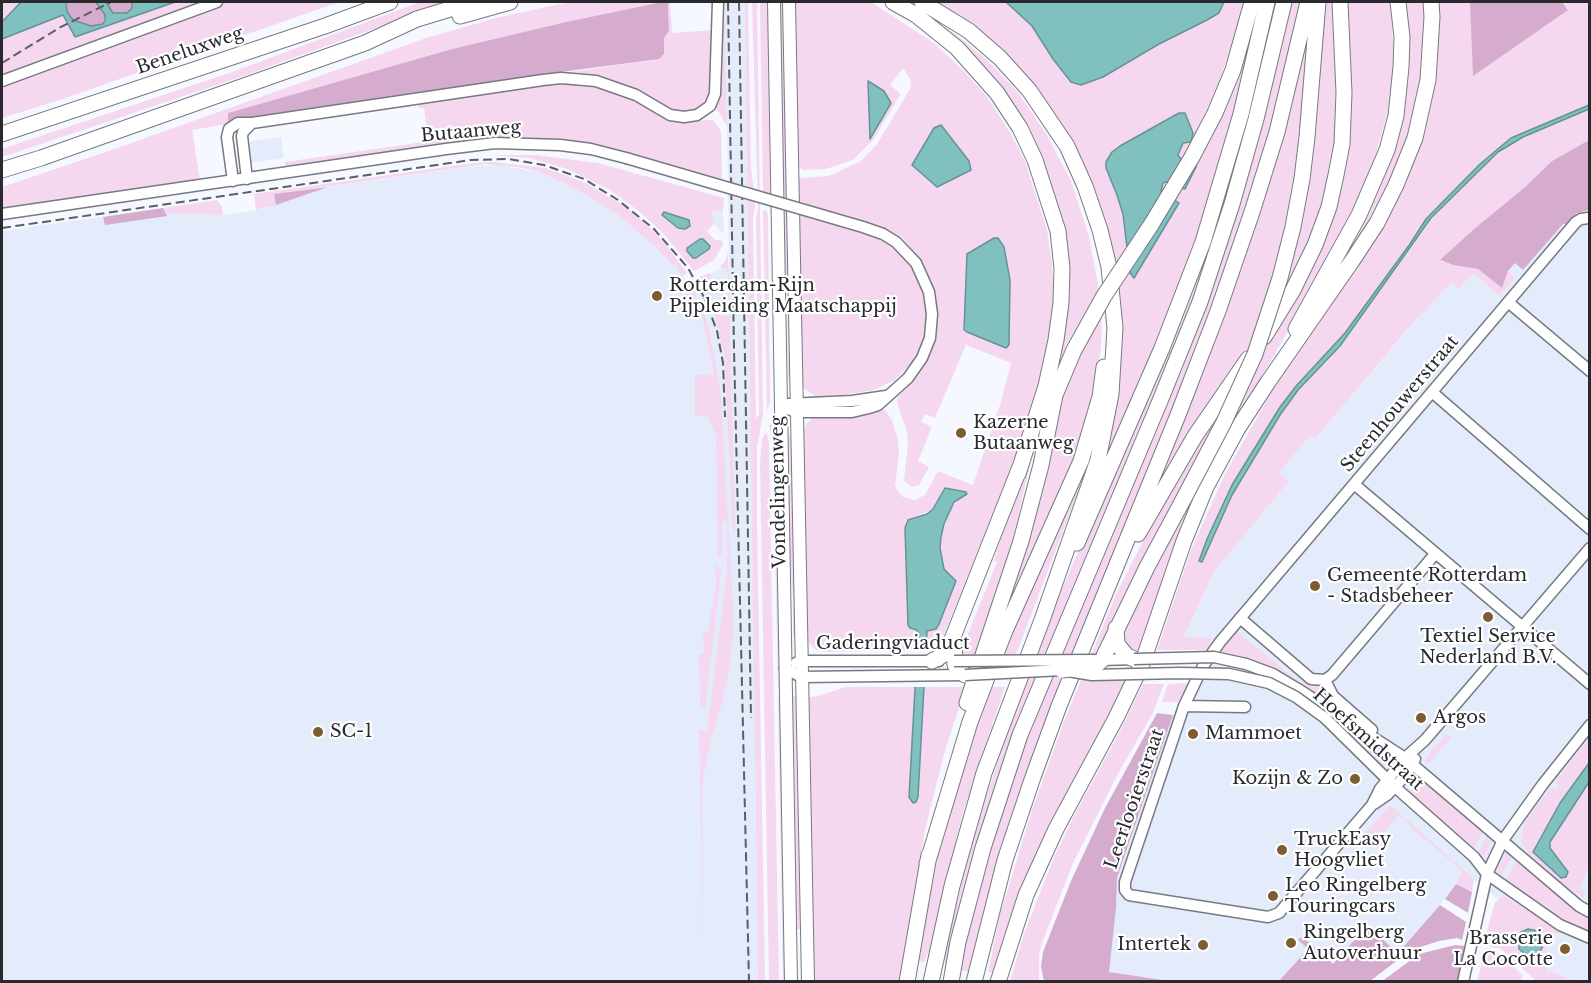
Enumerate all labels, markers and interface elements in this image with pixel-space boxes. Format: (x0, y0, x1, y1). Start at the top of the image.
street label: Beneluxweg (134, 23, 246, 79)
street label: Butaanweg (420, 117, 522, 147)
place label: Rotterdam-Rijn Pijpleiding Maatschappij (669, 275, 897, 318)
marker: Rotterdam-Rijn Pijpleiding Maatschappij (650, 289, 664, 303)
street label: Steenhouwerstraat (1337, 331, 1463, 477)
place label: Kazerne Butaanweg (973, 412, 1074, 454)
street label: Vondelingenweg (767, 415, 791, 569)
marker: Kazerne Butaanweg (954, 426, 968, 440)
place label: Gemeente Rotterdam - Stadsbeheer (1327, 565, 1527, 608)
marker: Gemeente Rotterdam - Stadsbeheer (1308, 579, 1322, 593)
marker: Textiel Service Nederland B.V. (1481, 610, 1495, 624)
place label: Textiel Service Nederland B.V. (1419, 626, 1557, 668)
street label: Gaderingviaduct (816, 633, 970, 655)
street label: Hoefsmidstraat (1308, 685, 1428, 795)
place label: Argos (1433, 707, 1486, 729)
marker: Argos (1414, 711, 1428, 725)
place label: SC-1 (330, 721, 372, 743)
place label: Mammoet (1205, 723, 1302, 745)
marker: SC-1 (311, 725, 325, 739)
street label: Leerlooierstraat (1101, 726, 1169, 872)
marker: Mammoet (1186, 727, 1200, 741)
place label: Kozijn & Zo (1232, 768, 1343, 790)
marker: Kozijn & Zo (1348, 772, 1362, 786)
place label: TruckEasy Hoogvliet (1294, 829, 1391, 872)
marker: TruckEasy Hoogvliet (1275, 843, 1289, 857)
place label: Leo Ringelberg Touringcars (1285, 875, 1426, 918)
marker: Leo Ringelberg Touringcars (1266, 889, 1280, 903)
place label: Ringelberg Autoverhuur (1303, 922, 1422, 964)
place label: Brasserie La Cocotte (1453, 928, 1553, 970)
place label: Intertek (1117, 934, 1191, 956)
marker: Ringelberg Autoverhuur (1284, 936, 1298, 950)
marker: Intertek (1196, 938, 1210, 952)
marker: Brasserie La Cocotte (1558, 942, 1572, 956)

